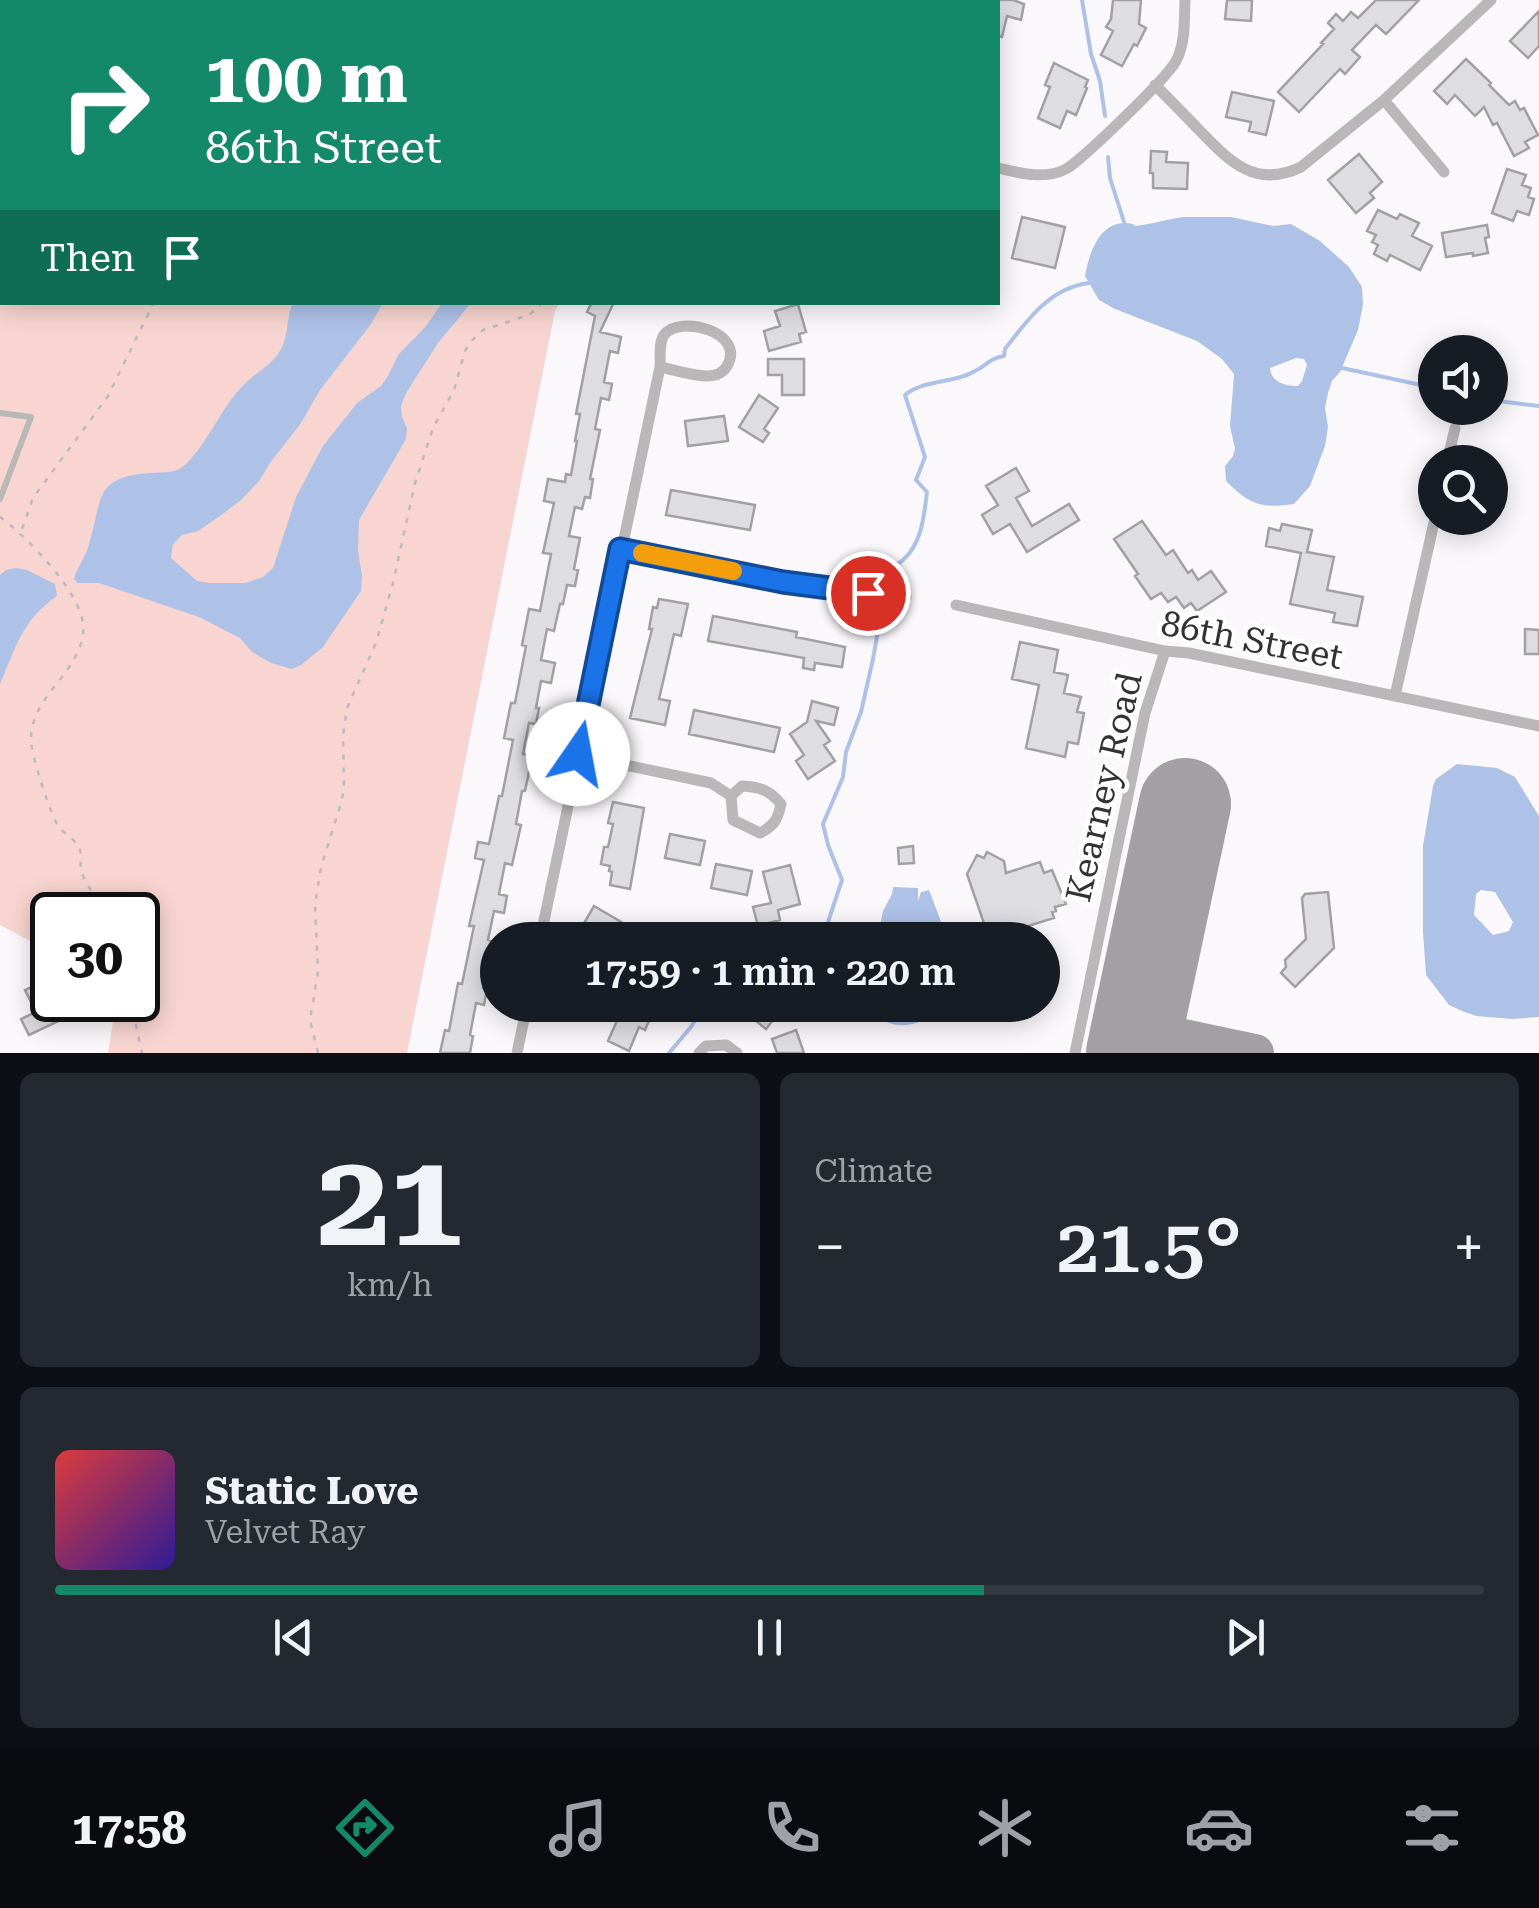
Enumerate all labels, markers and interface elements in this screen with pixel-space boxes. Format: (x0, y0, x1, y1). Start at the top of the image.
text: 100 m (205, 37, 408, 119)
icon: right (40, 40, 170, 170)
text: 86th Street (205, 121, 442, 174)
icon: arrive (155, 230, 210, 285)
text: Then (40, 236, 135, 280)
map controls (1418, 335, 1508, 535)
button: sound (1418, 335, 1508, 425)
button: search (1418, 445, 1508, 535)
pin (826, 551, 911, 636)
icon: arrive (841, 566, 896, 621)
street label: 86th Street (1158, 603, 1346, 678)
street label: Kearney Road (1058, 668, 1151, 906)
position arrow (526, 702, 630, 806)
speed limit sign: 30 (30, 892, 160, 1022)
text: 17:59 · 1 min · 220 m (585, 950, 956, 994)
text: 21 (317, 1124, 463, 1277)
text: Climate (815, 1152, 933, 1190)
text: 21.5° (1057, 1202, 1242, 1290)
text: − (815, 1215, 845, 1279)
text: + (1453, 1215, 1484, 1279)
text: km/h (347, 1266, 433, 1304)
text: Static Love (205, 1469, 418, 1513)
text: Velvet Ray (205, 1513, 366, 1551)
icon: previous (266, 1610, 321, 1665)
icon: pause (742, 1610, 797, 1665)
icon: next (1218, 1610, 1273, 1665)
icon: directions (330, 1793, 400, 1863)
icon: music (543, 1793, 613, 1863)
icon: phone (757, 1793, 827, 1863)
icon: climate (970, 1793, 1040, 1863)
icon: car (1184, 1793, 1254, 1863)
icon: filters (1397, 1793, 1467, 1863)
text: 17:58 (72, 1802, 187, 1855)

